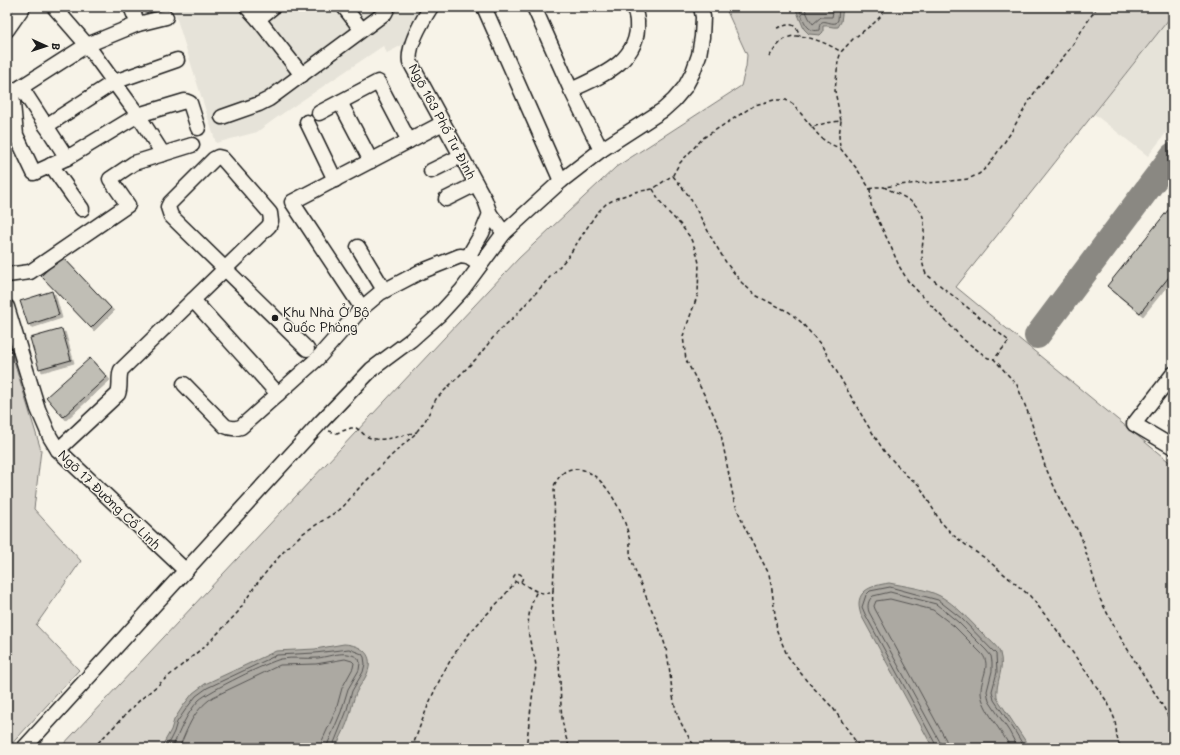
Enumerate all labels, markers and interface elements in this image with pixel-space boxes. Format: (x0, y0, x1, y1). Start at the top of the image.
north arrow (26, 26, 66, 66)
text: B (49, 42, 64, 51)
street label: Ngõ 163 Phố Tư Đình (405, 60, 481, 182)
place label: Khu Nhà Ở Bộ Quốc Phòng (283, 303, 370, 335)
marker: Khu Nhà Ở Bộ Quốc Phòng (270, 313, 280, 323)
street label: Ngõ 17 Đường Cổ Linh (55, 446, 165, 552)

